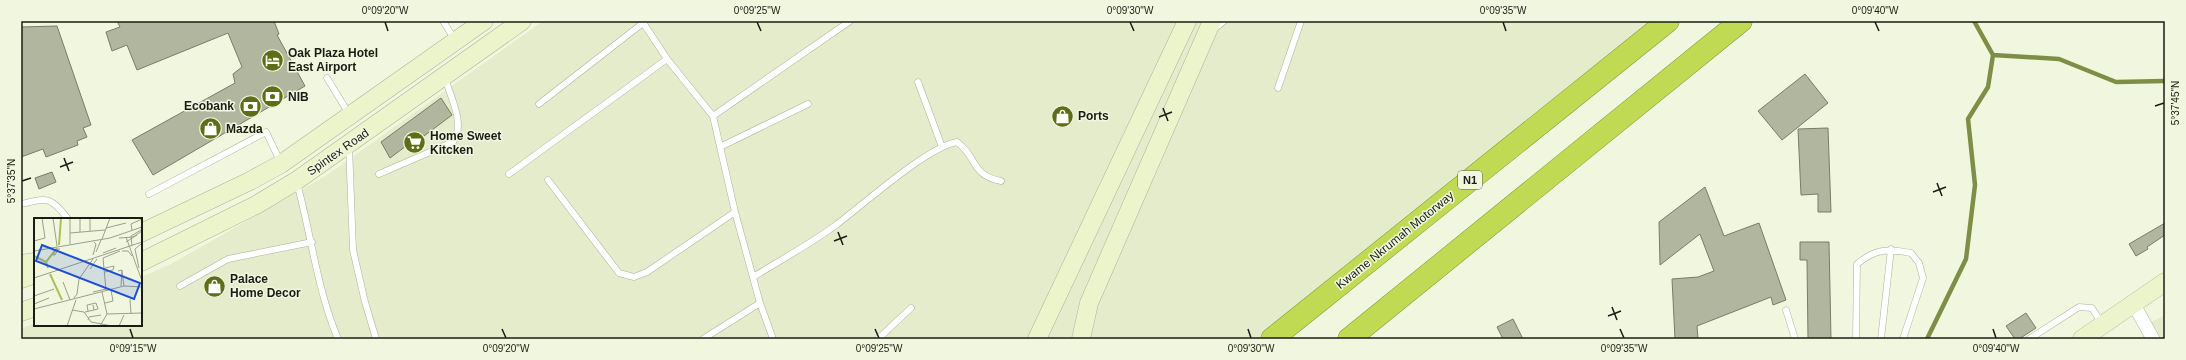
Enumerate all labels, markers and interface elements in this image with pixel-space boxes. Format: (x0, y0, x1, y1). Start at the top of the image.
text: 0°09'20"W (362, 5, 409, 16)
text: 0°09'25"W (734, 5, 781, 16)
text: 0°09'30"W (1107, 5, 1154, 16)
text: 0°09'35"W (1480, 5, 1527, 16)
text: 0°09'40"W (1852, 5, 1899, 16)
place label: Oak Plaza Hotel East Airport (288, 46, 378, 74)
hotel icon: Oak Plaza Hotel East Airport (259, 47, 285, 73)
text: 5°37'45"N (2170, 81, 2181, 125)
bank icon: NIB (259, 84, 285, 110)
place label: NIB (288, 90, 309, 104)
bank icon: Ecobank (237, 93, 263, 119)
place label: Ecobank (184, 99, 234, 113)
shop icon: Ports (1050, 103, 1076, 129)
place label: Ports (1078, 109, 1109, 123)
shop icon: Mazda (197, 116, 223, 142)
place label: Mazda (226, 122, 263, 136)
street label: Spintex Road (304, 126, 372, 178)
place label: Home Sweet Kitcken (430, 129, 501, 157)
supermarket icon: Home Sweet Kitcken (401, 130, 427, 156)
text: 5°37'35"N (6, 159, 17, 203)
road number: N1 (1458, 171, 1482, 189)
street label: Kwame Nkrumah Motorway (1333, 188, 1457, 292)
inset map (34, 218, 142, 326)
place label: Palace Home Decor (230, 272, 301, 300)
shop icon: Palace Home Decor (202, 273, 228, 299)
text: 0°09'15"W (110, 343, 157, 354)
text: 0°09'20"W (483, 343, 530, 354)
text: 0°09'25"W (856, 343, 903, 354)
text: 0°09'30"W (1228, 343, 1275, 354)
text: 0°09'35"W (1601, 343, 1648, 354)
text: 0°09'40"W (1973, 343, 2020, 354)

